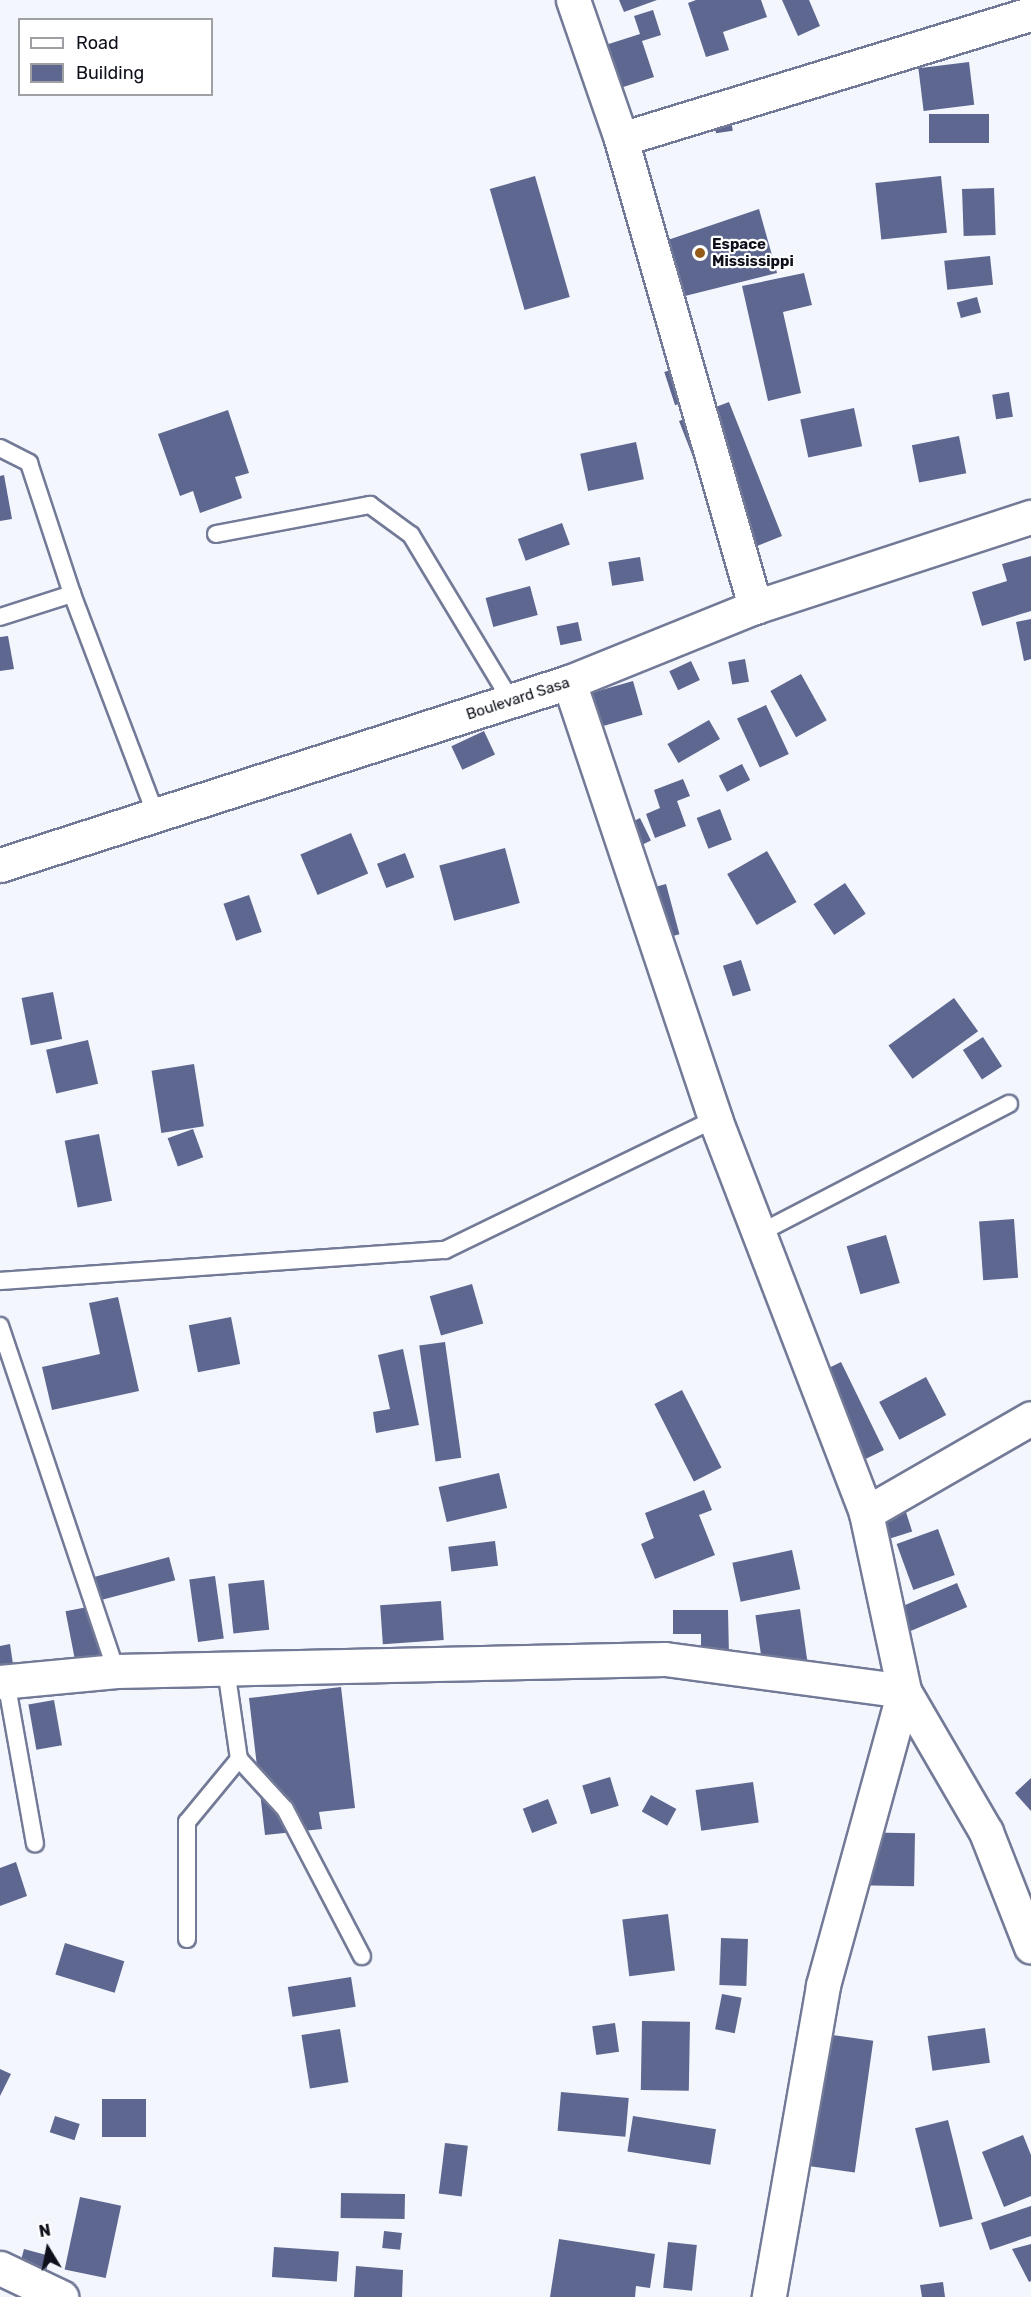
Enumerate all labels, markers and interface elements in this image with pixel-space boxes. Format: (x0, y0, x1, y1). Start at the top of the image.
legend (18, 18, 213, 96)
text: Road (76, 32, 119, 54)
text: Building (76, 62, 144, 84)
place label: Espace Mississippi (712, 235, 794, 270)
marker: Espace Mississippi (693, 246, 707, 260)
street label: Boulevard Sasa (464, 674, 572, 724)
north arrow (18, 2219, 78, 2279)
text: N (37, 2220, 52, 2241)

